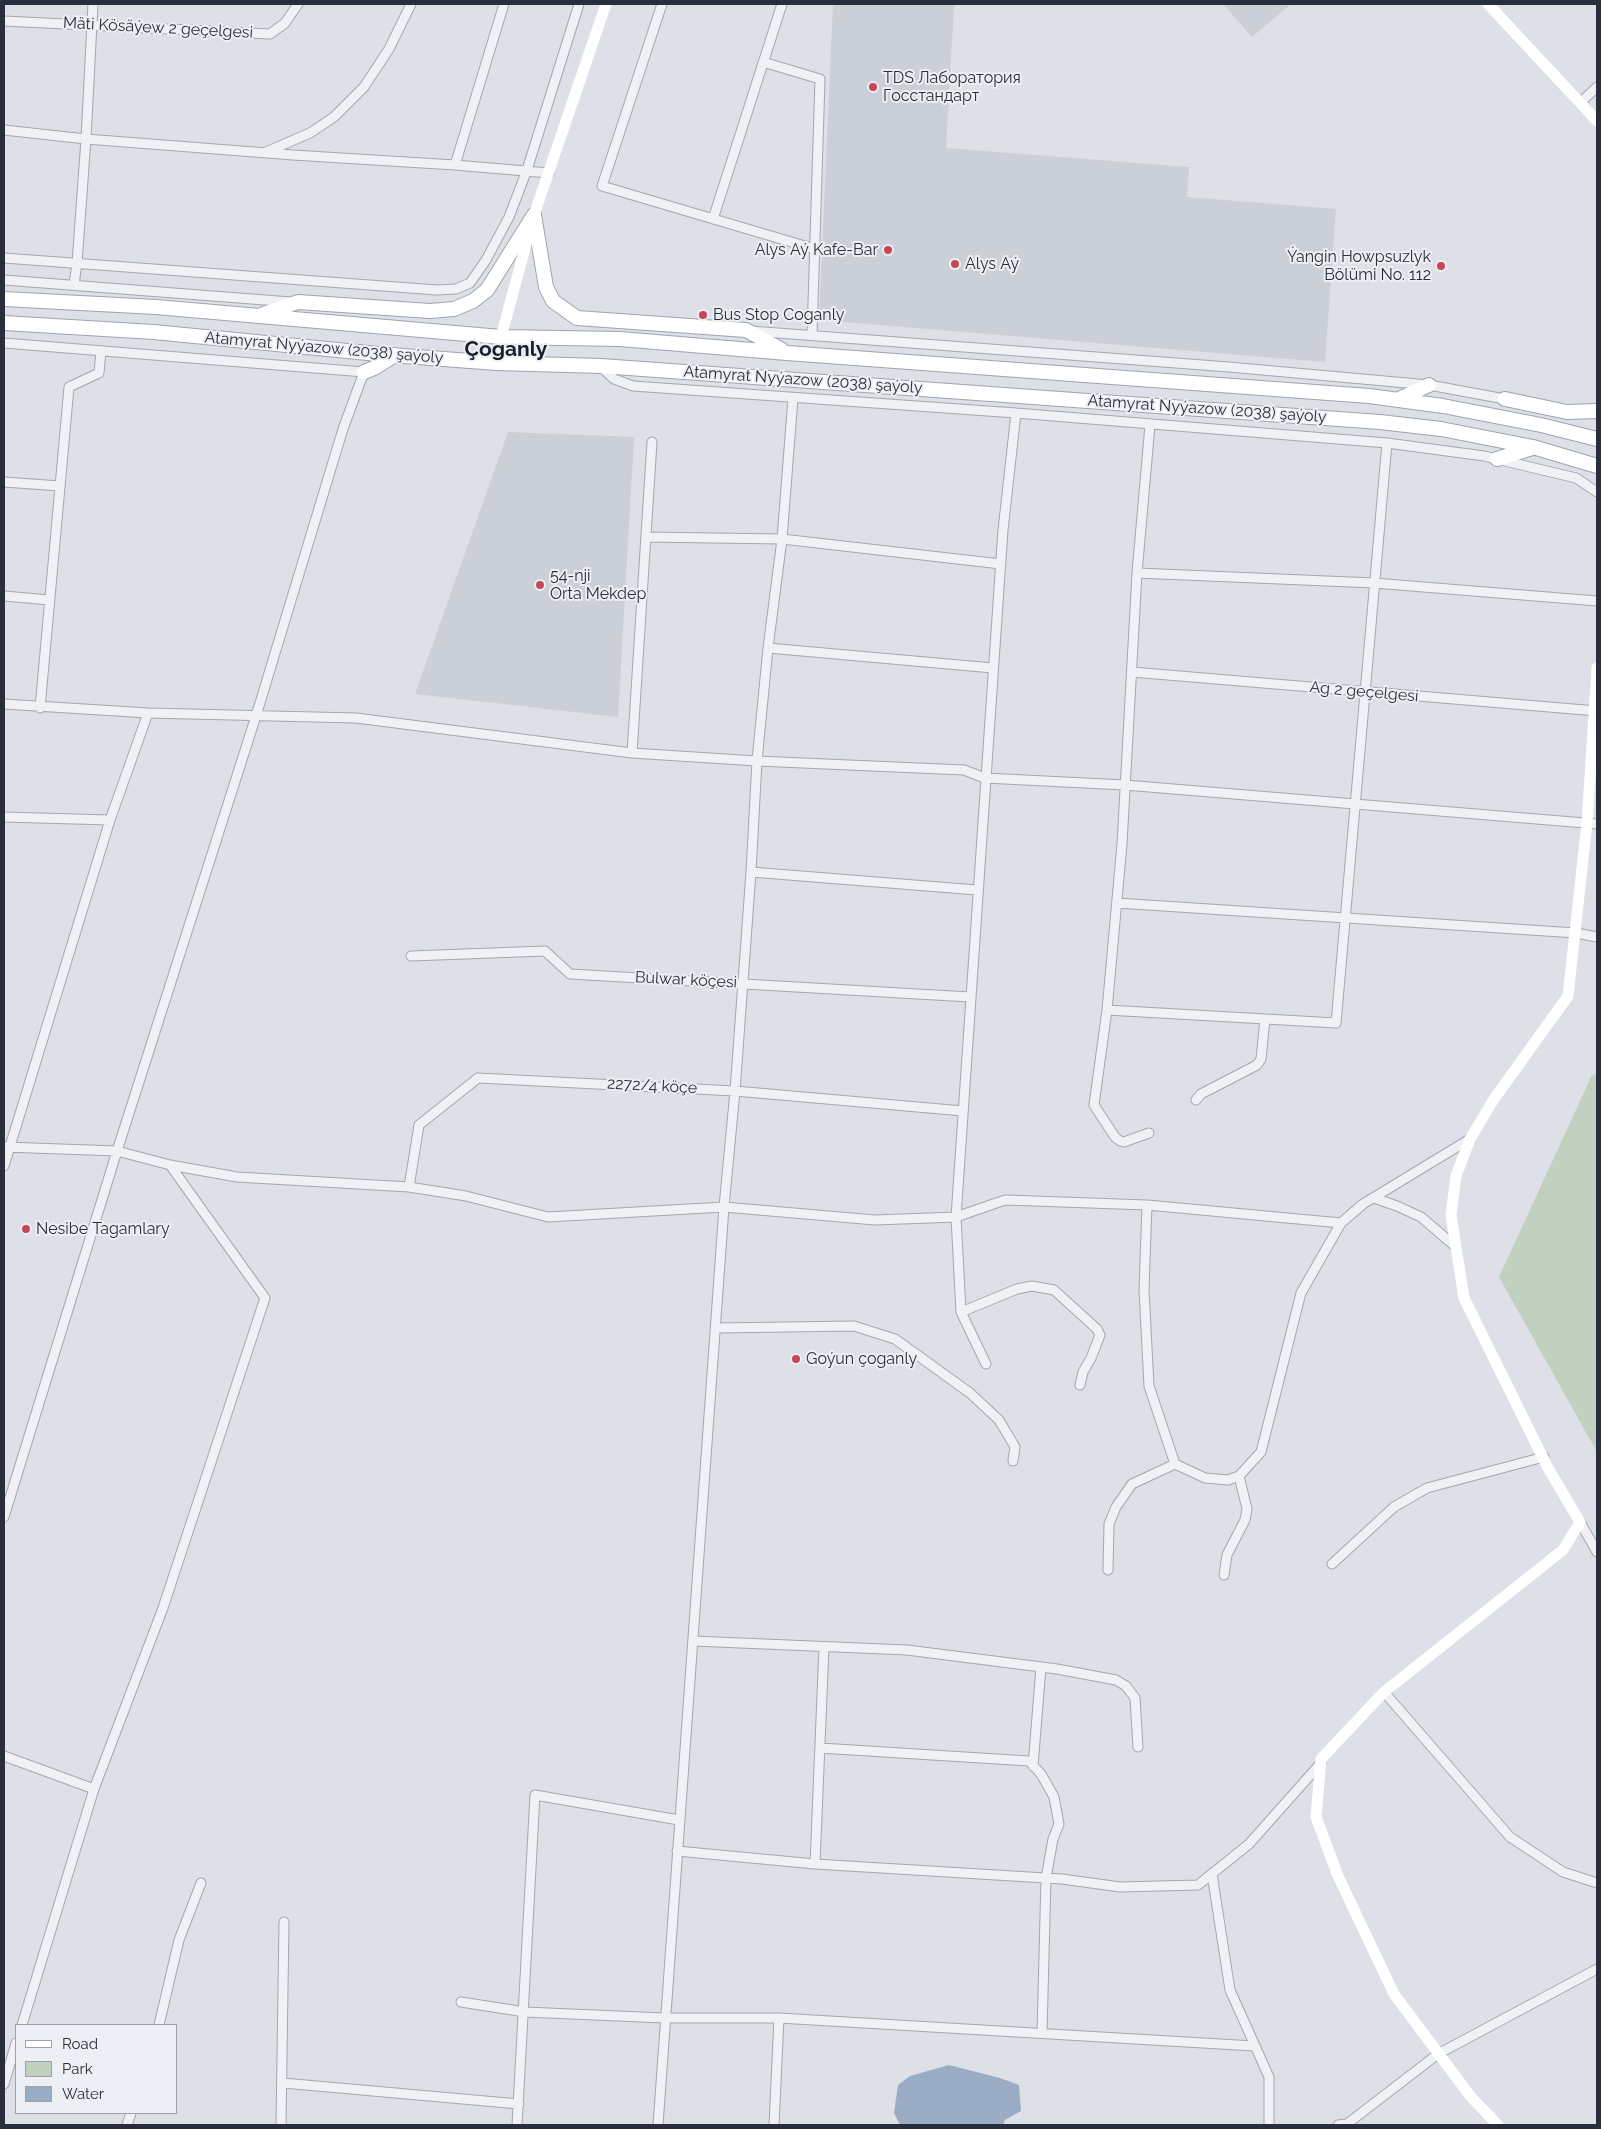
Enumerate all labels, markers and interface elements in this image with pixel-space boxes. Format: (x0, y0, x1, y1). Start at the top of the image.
street label: Mäti Kösäýew 2 geçelgesi (62, 13, 254, 43)
place label: TDS Лаборатория Госстандарт (883, 68, 1021, 106)
marker: TDS Лаборатория Госстандарт (867, 81, 879, 93)
place label: Alys Aý Kafe-Bar (755, 240, 878, 260)
marker: Alys Aý Kafe-Bar (882, 244, 894, 256)
place label: Ýangin Howpsuzlyk Bölümi No. 112 (1287, 247, 1431, 285)
place label: Alys Aý (965, 254, 1019, 274)
marker: Alys Aý (949, 258, 961, 270)
marker: Ýangin Howpsuzlyk Bölümi No. 112 (1435, 260, 1447, 272)
place label: Bus Stop Coganly (713, 305, 844, 325)
marker: Bus Stop Coganly (697, 309, 709, 321)
street label: Atamyrat Nyýazow (2038) şaýoly (204, 328, 444, 368)
district label: Çoganly (465, 337, 547, 363)
street label: Atamyrat Nyýazow (2038) şaýoly (683, 362, 923, 398)
street label: Atamyrat Nyýazow (2038) şaýoly (1087, 391, 1327, 427)
place label: 54-nji Orta Mekdep (550, 566, 646, 604)
marker: 54-nji Orta Mekdep (534, 579, 546, 591)
street label: Ag 2 geçelgesi (1309, 678, 1419, 706)
street label: Bulwar köçesi (634, 968, 738, 992)
street label: 2272/4 köçe (606, 1074, 698, 1098)
place label: Nesibe Tagamlary (36, 1219, 170, 1239)
marker: Nesibe Tagamlary (20, 1223, 32, 1235)
place label: Goýun çoganly (806, 1349, 917, 1369)
marker: Goýun çoganly (790, 1353, 802, 1365)
legend (15, 2024, 178, 2114)
text: Road (62, 2035, 98, 2053)
text: Park (62, 2060, 93, 2078)
text: Water (62, 2085, 104, 2103)

